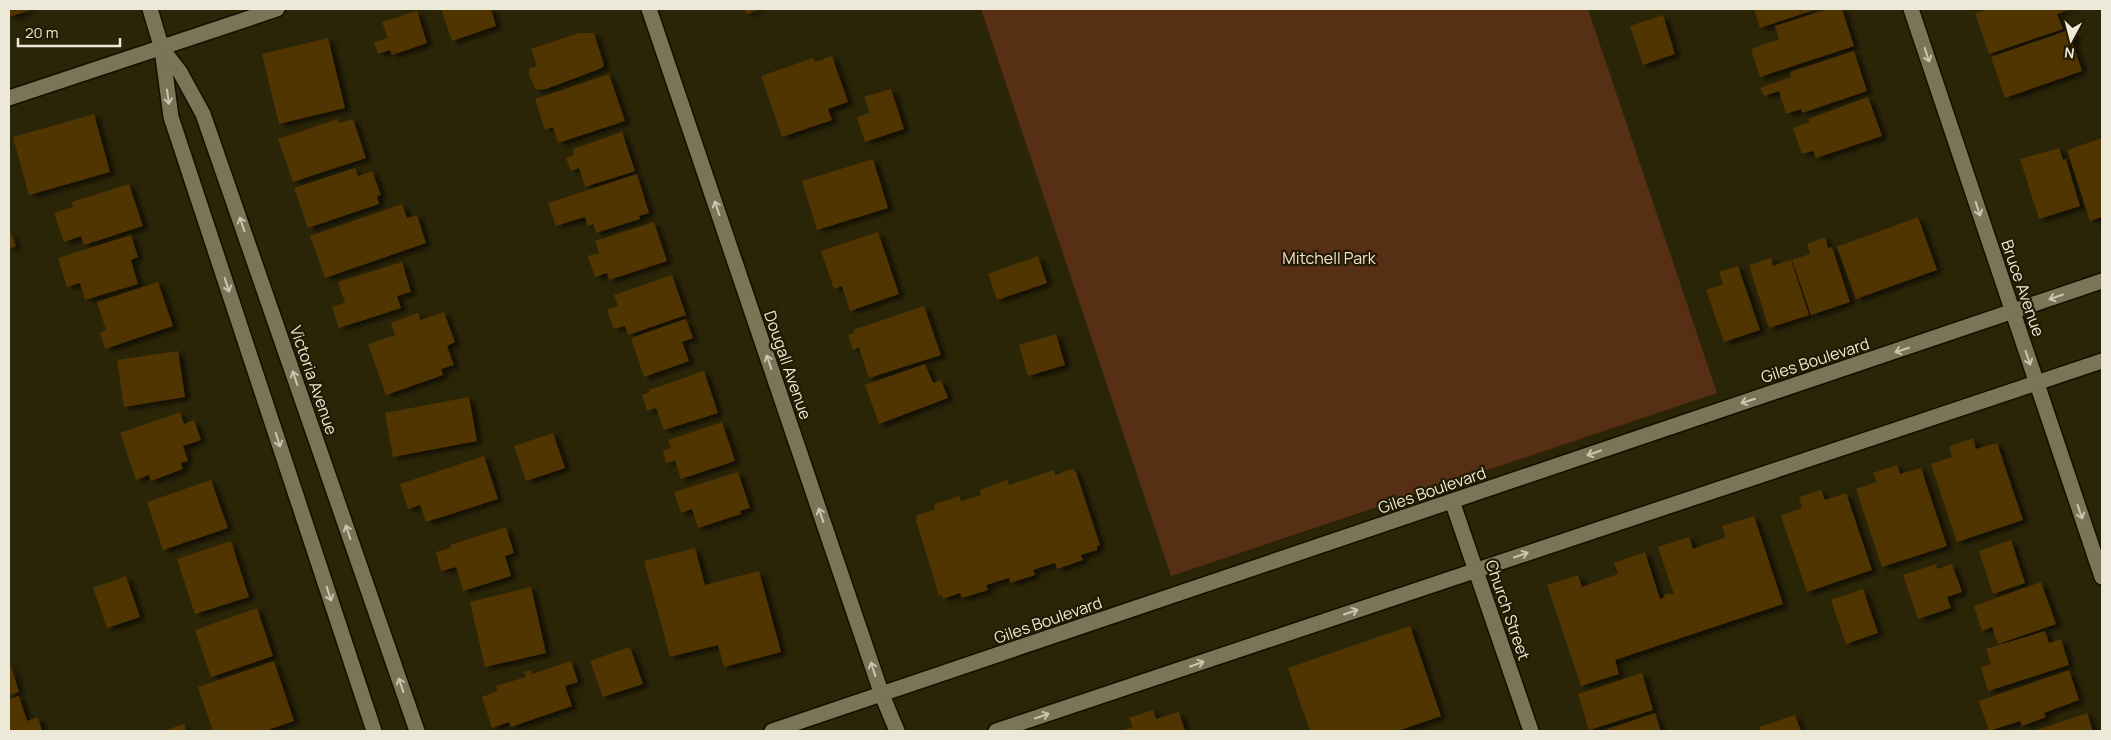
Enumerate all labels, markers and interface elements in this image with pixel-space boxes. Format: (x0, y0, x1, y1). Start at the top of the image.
scale bar (18, 15, 120, 47)
north arrow (2046, 15, 2096, 65)
text: 20 m (25, 22, 58, 43)
text: N (2063, 43, 2076, 63)
one-way arrow (1922, 47, 1932, 63)
one-way arrow (164, 89, 174, 105)
one-way arrow (712, 200, 721, 216)
one-way arrow (1974, 201, 1983, 216)
one-way arrow (237, 217, 246, 233)
street label: Bruce Avenue (1996, 237, 2050, 339)
park label: Mitchell Park (1282, 247, 1377, 269)
one-way arrow (223, 277, 232, 293)
one-way arrow (2049, 293, 2064, 302)
street label: Dougall Avenue (759, 308, 817, 422)
street label: Victoria Avenue (285, 323, 343, 437)
street label: Giles Boulevard (1758, 332, 1872, 388)
one-way arrow (1895, 345, 1911, 355)
one-way arrow (2024, 350, 2033, 365)
one-way arrow (764, 354, 773, 370)
one-way arrow (290, 371, 299, 386)
one-way arrow (1741, 397, 1757, 406)
one-way arrow (274, 431, 283, 447)
one-way arrow (1587, 449, 1603, 458)
street label: Giles Boulevard (1375, 461, 1489, 519)
one-way arrow (2076, 504, 2085, 519)
one-way arrow (816, 508, 825, 524)
one-way arrow (343, 524, 352, 540)
one-way arrow (1513, 550, 1529, 559)
street label: Church Street (1481, 557, 1535, 663)
one-way arrow (324, 586, 334, 602)
street label: Giles Boulevard (991, 591, 1105, 649)
one-way arrow (1342, 607, 1358, 617)
one-way arrow (1188, 659, 1204, 668)
one-way arrow (868, 662, 878, 678)
one-way arrow (396, 678, 405, 693)
one-way arrow (1034, 711, 1050, 720)

